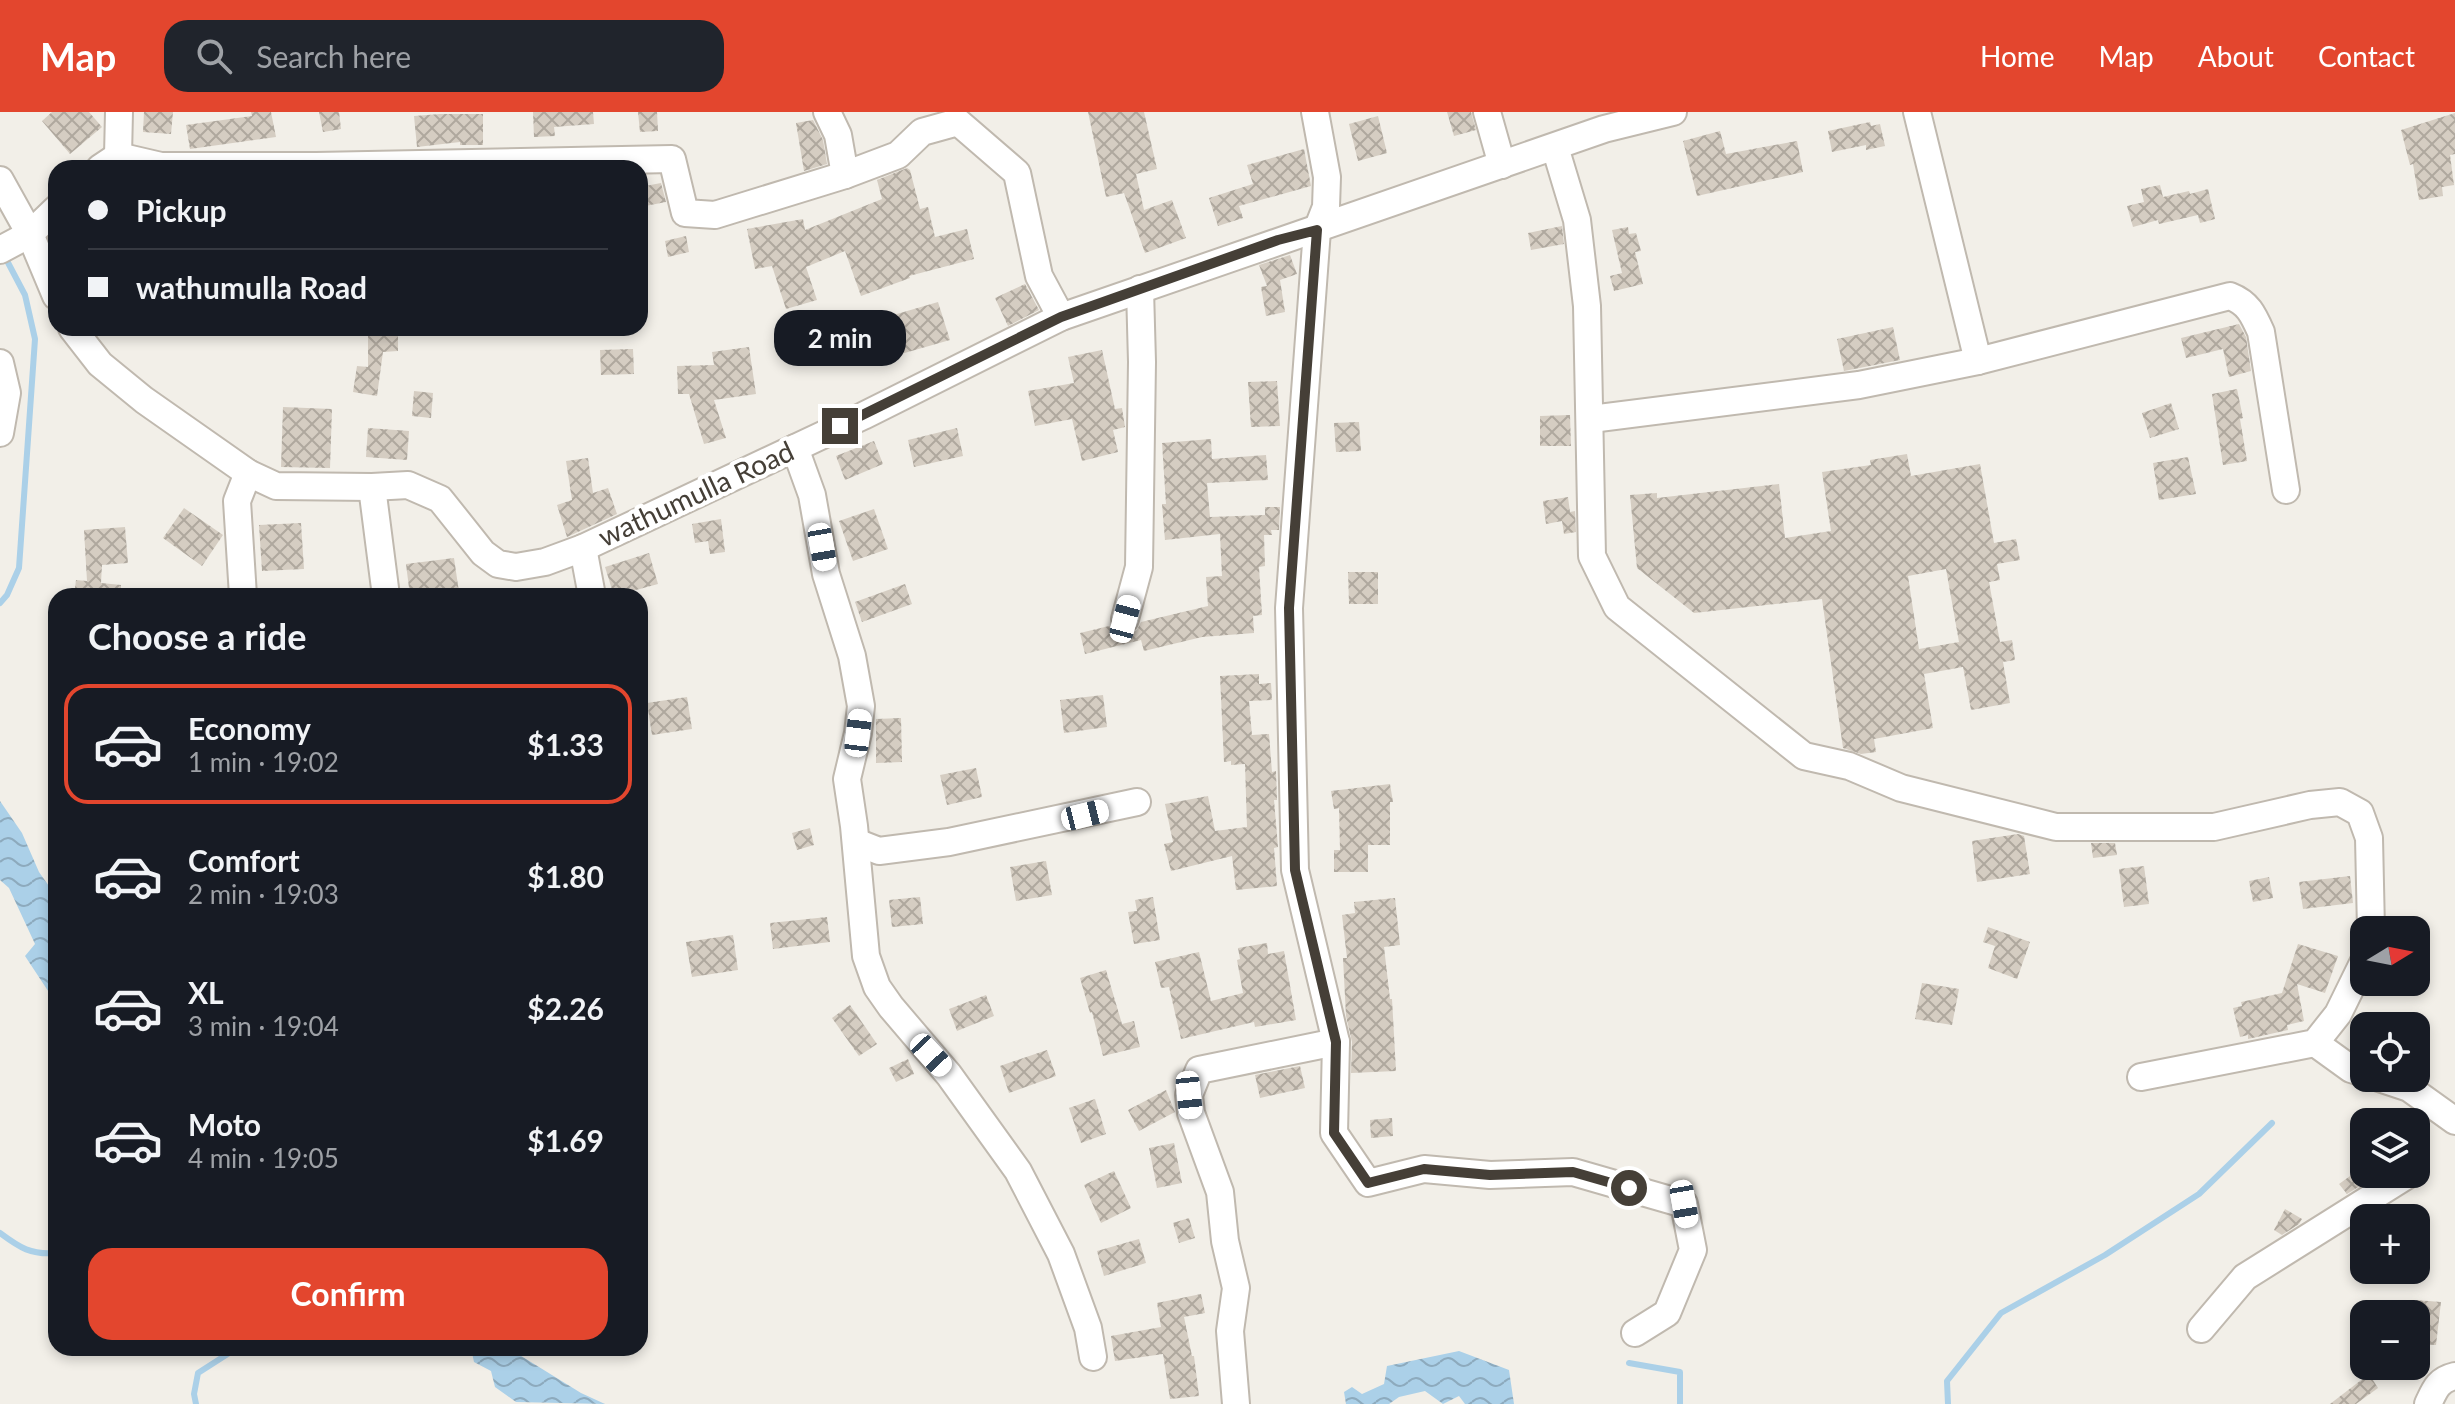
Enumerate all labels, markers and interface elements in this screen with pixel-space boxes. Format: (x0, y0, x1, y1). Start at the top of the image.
search box (164, 20, 724, 92)
text: Map (40, 33, 116, 79)
icon: search (192, 34, 236, 78)
text: Search here (256, 38, 411, 74)
text: Home (1980, 39, 2055, 73)
text: Map (2099, 39, 2154, 73)
text: About (2198, 39, 2274, 73)
text: Contact (2318, 39, 2415, 73)
text: Pickup (136, 192, 227, 228)
text: wathumulla Road (136, 269, 367, 305)
callout: 2 min (774, 310, 906, 366)
text: 2 min (808, 322, 872, 354)
route end (822, 408, 858, 444)
street label: wathumulla Road (592, 433, 799, 553)
car (806, 521, 838, 573)
car (1107, 593, 1143, 645)
text: Choose a ride (88, 614, 307, 658)
icon: car (92, 708, 164, 780)
car (843, 708, 873, 758)
text: Economy (188, 710, 311, 746)
text: $1.33 (527, 726, 604, 762)
text: 1 min · 19:02 (188, 746, 339, 778)
car (1059, 798, 1111, 832)
icon: car (92, 840, 164, 912)
text: Comfort (188, 842, 300, 878)
text: $1.80 (527, 858, 604, 894)
text: 2 min · 19:03 (188, 878, 339, 910)
north arrow (2350, 916, 2430, 996)
map controls (2350, 916, 2430, 1380)
icon: car (92, 972, 164, 1044)
text: XL (188, 974, 224, 1010)
text: $2.26 (527, 990, 604, 1026)
text: 3 min · 19:04 (188, 1010, 339, 1042)
button: locate (2350, 1012, 2430, 1092)
car (906, 1029, 956, 1081)
car (1175, 1070, 1203, 1120)
icon: car (92, 1104, 164, 1176)
text: Moto (188, 1106, 261, 1142)
button: layers (2350, 1108, 2430, 1188)
text: $1.69 (527, 1122, 604, 1158)
text: 4 min · 19:05 (188, 1142, 339, 1174)
route start (1611, 1170, 1647, 1206)
car (1668, 1178, 1700, 1230)
button: + (2350, 1204, 2430, 1284)
button: Confirm (88, 1248, 608, 1340)
button: − (2350, 1300, 2430, 1380)

